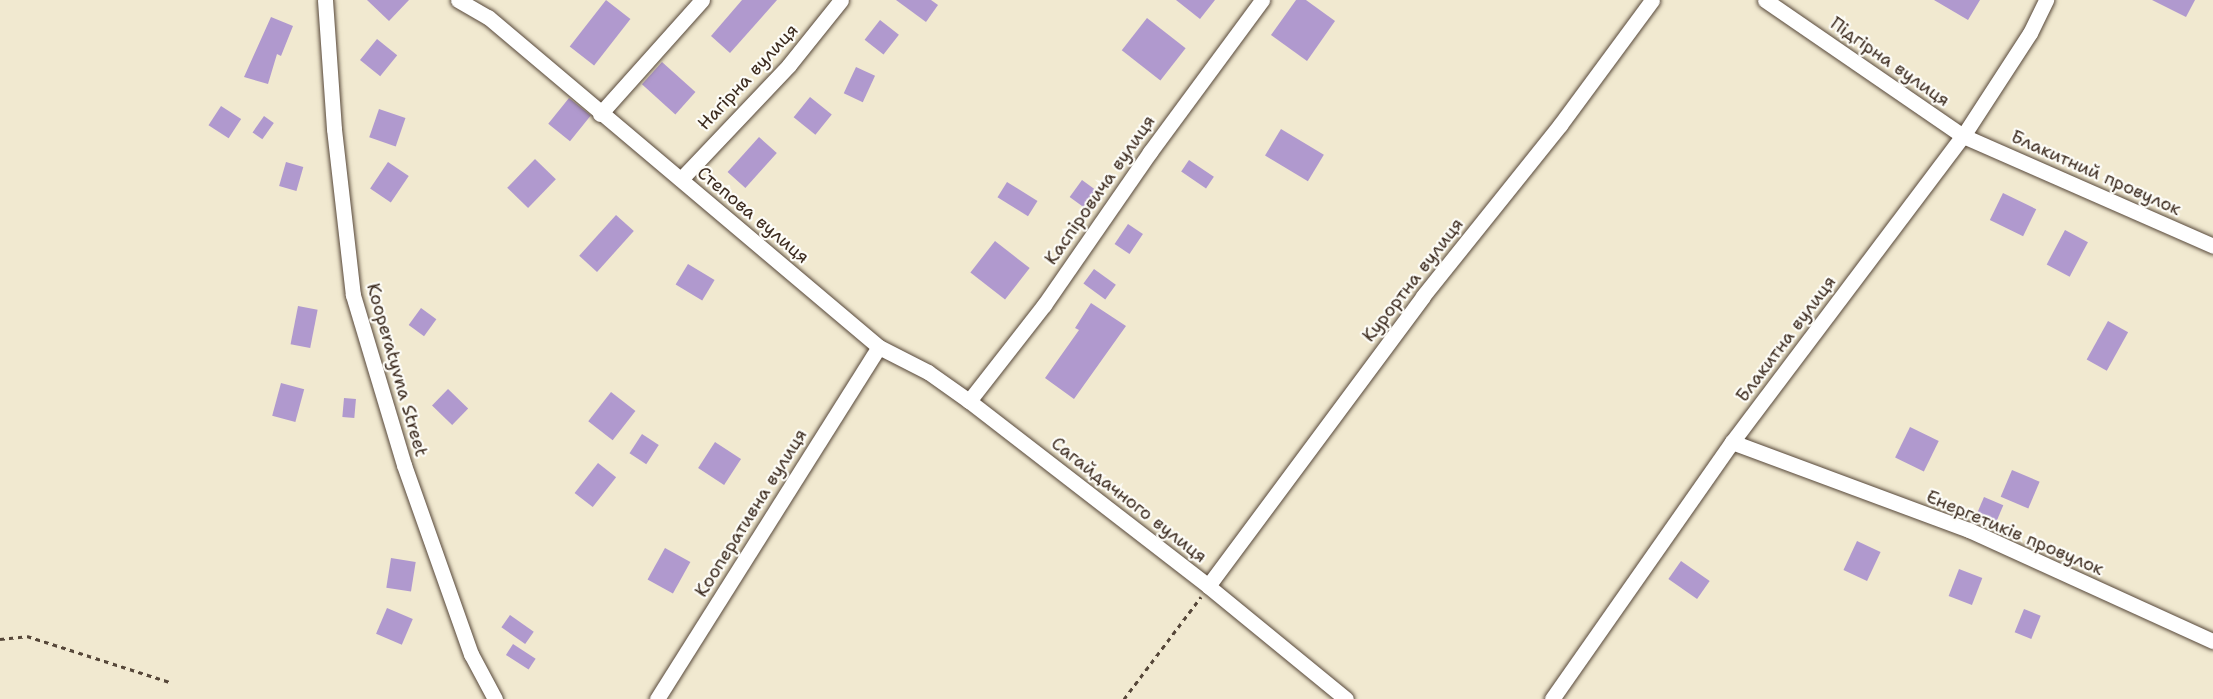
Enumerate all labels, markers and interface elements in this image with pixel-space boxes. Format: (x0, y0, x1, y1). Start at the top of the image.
street label: Підгірна вулиця (1826, 13, 1954, 111)
street label: Нагірна вулиця (693, 19, 803, 135)
street label: Каспіровича вулиця (1040, 111, 1160, 269)
street label: Блакитний провулок (2008, 126, 2184, 220)
street label: Степова вулиця (693, 162, 813, 268)
street label: Курортна вулиця (1358, 214, 1468, 346)
street label: Блакитна вулиця (1731, 272, 1841, 406)
street label: Kooperatyvna Street (362, 281, 432, 459)
street label: Кооперативна вулиця (690, 425, 812, 601)
street label: Сагайдачного вулиця (1047, 432, 1211, 568)
street label: Енергетиків провулок (1923, 486, 2107, 580)

